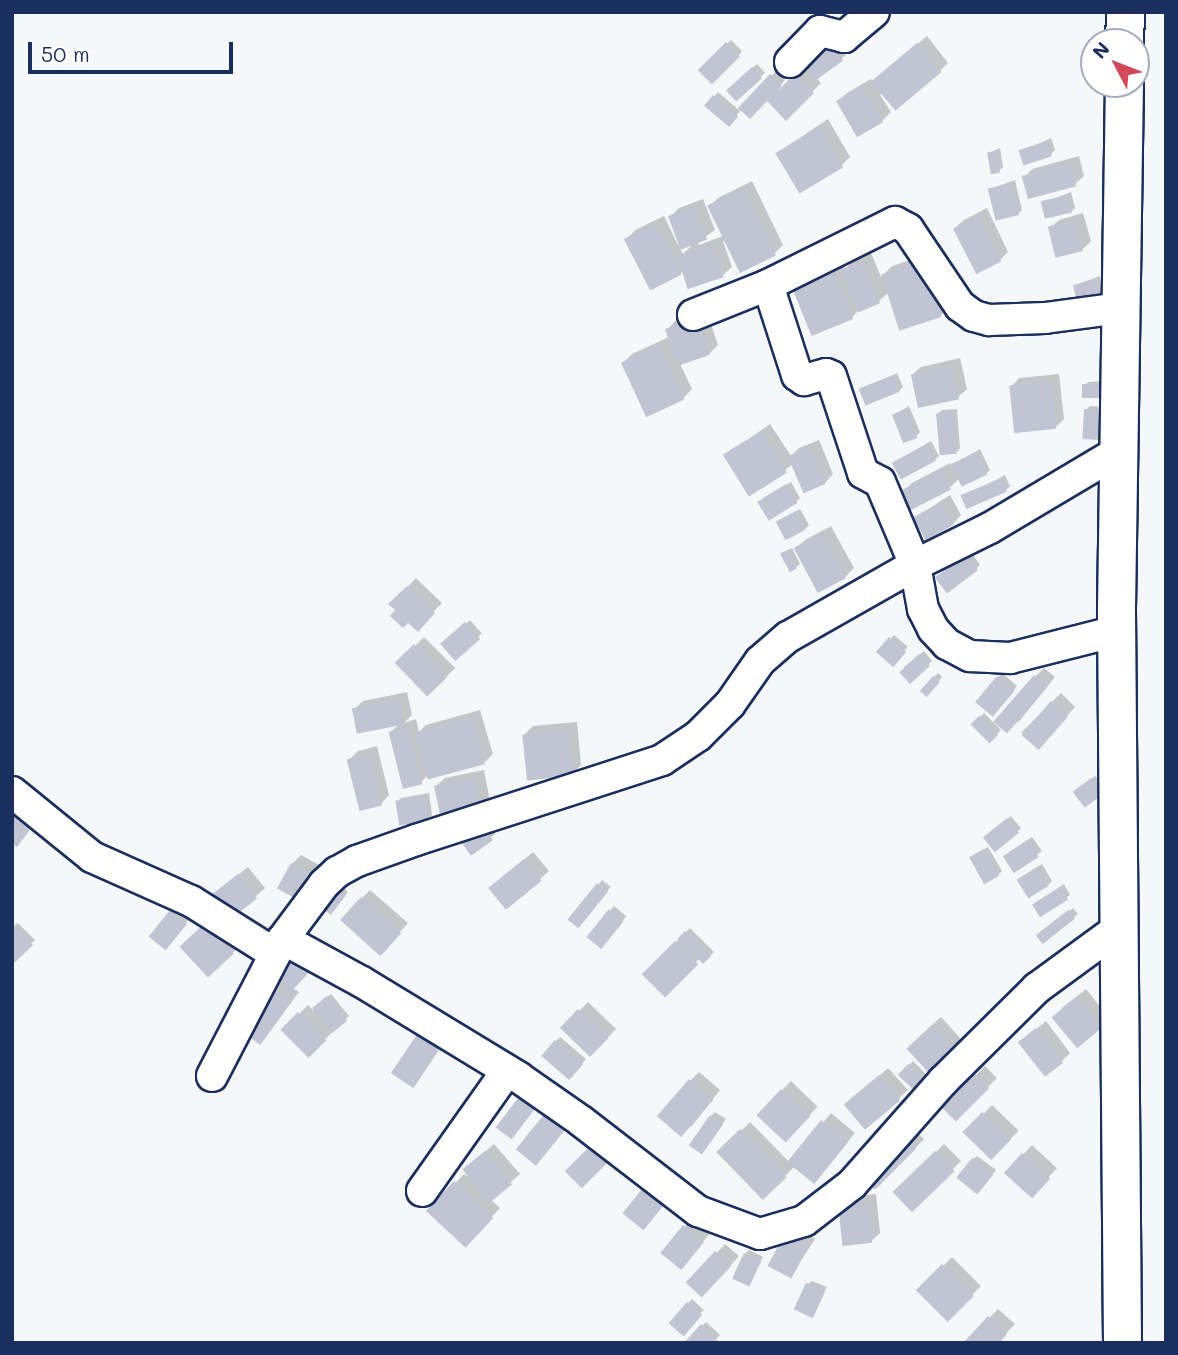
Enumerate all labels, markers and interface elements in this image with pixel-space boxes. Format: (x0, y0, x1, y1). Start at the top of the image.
scale bar (32, 28, 236, 72)
north arrow (1080, 28, 1150, 98)
text: N (1086, 36, 1115, 64)
text: 50 m (41, 40, 90, 67)

